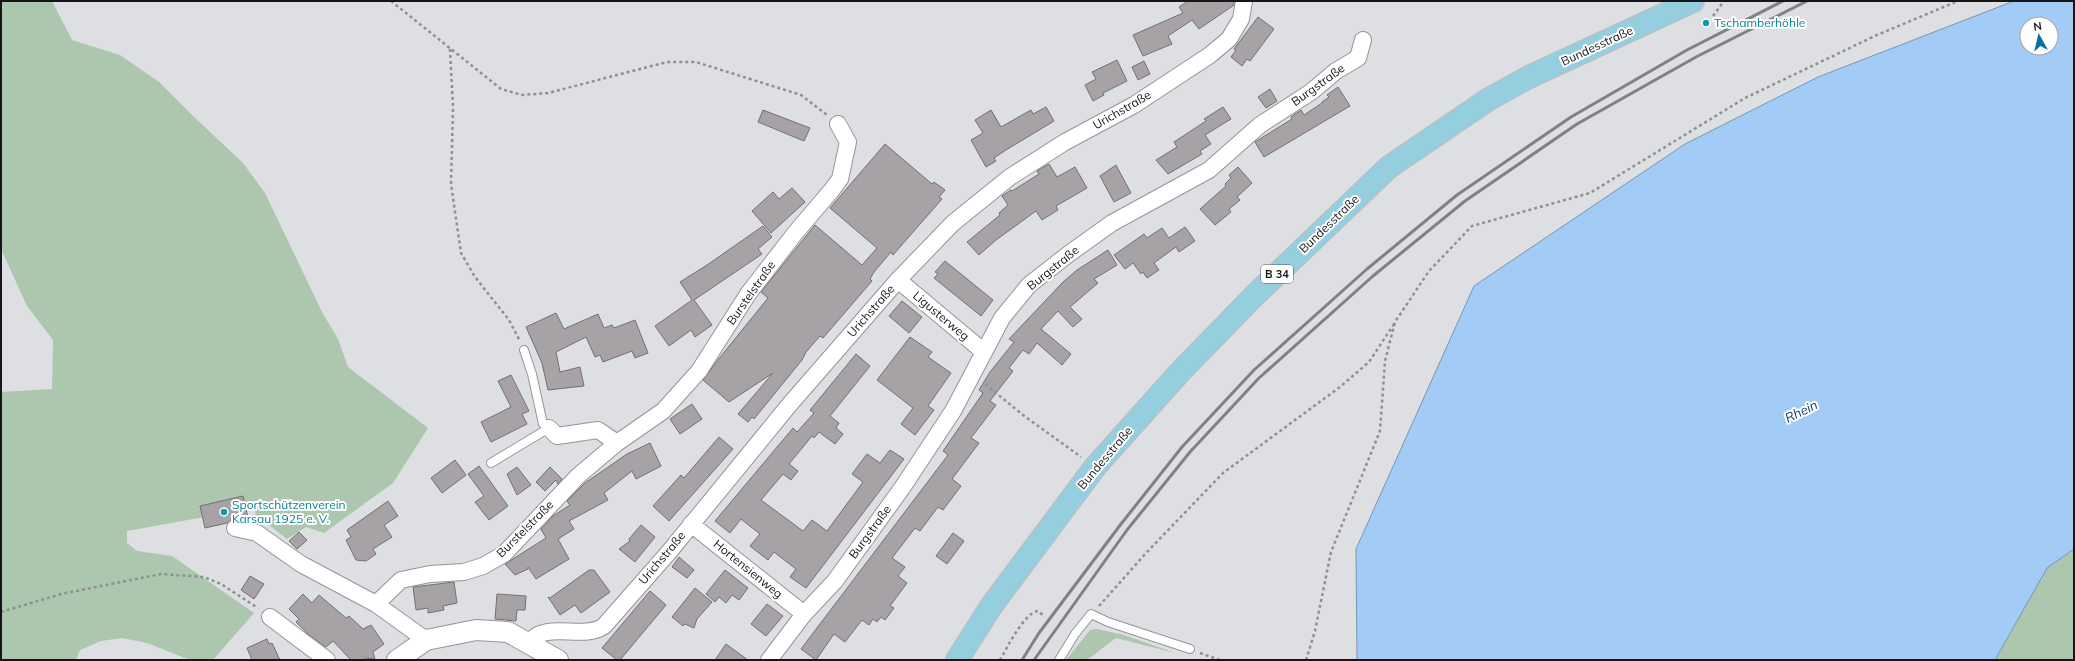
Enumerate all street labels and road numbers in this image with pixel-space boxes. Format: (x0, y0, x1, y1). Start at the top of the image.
street label: Bundesstraße (1558, 22, 1635, 69)
street label: Burgstraße (1288, 60, 1347, 109)
street label: Urichstraße (1090, 87, 1154, 132)
street label: Bundesstraße (1296, 191, 1362, 256)
street label: Burgstraße (1024, 242, 1082, 293)
street label: Burstelstraße (723, 258, 778, 328)
road number: B 34 (1261, 265, 1293, 283)
street label: Urichstraße (844, 281, 897, 340)
street label: Ligusterweg (910, 288, 973, 344)
street label: Bundesstraße (1074, 423, 1135, 492)
street label: Burstelstraße (493, 497, 556, 560)
street label: Burgstraße (845, 502, 894, 561)
street label: Urichstraße (635, 528, 688, 587)
street label: Hortensienweg (711, 536, 786, 601)

